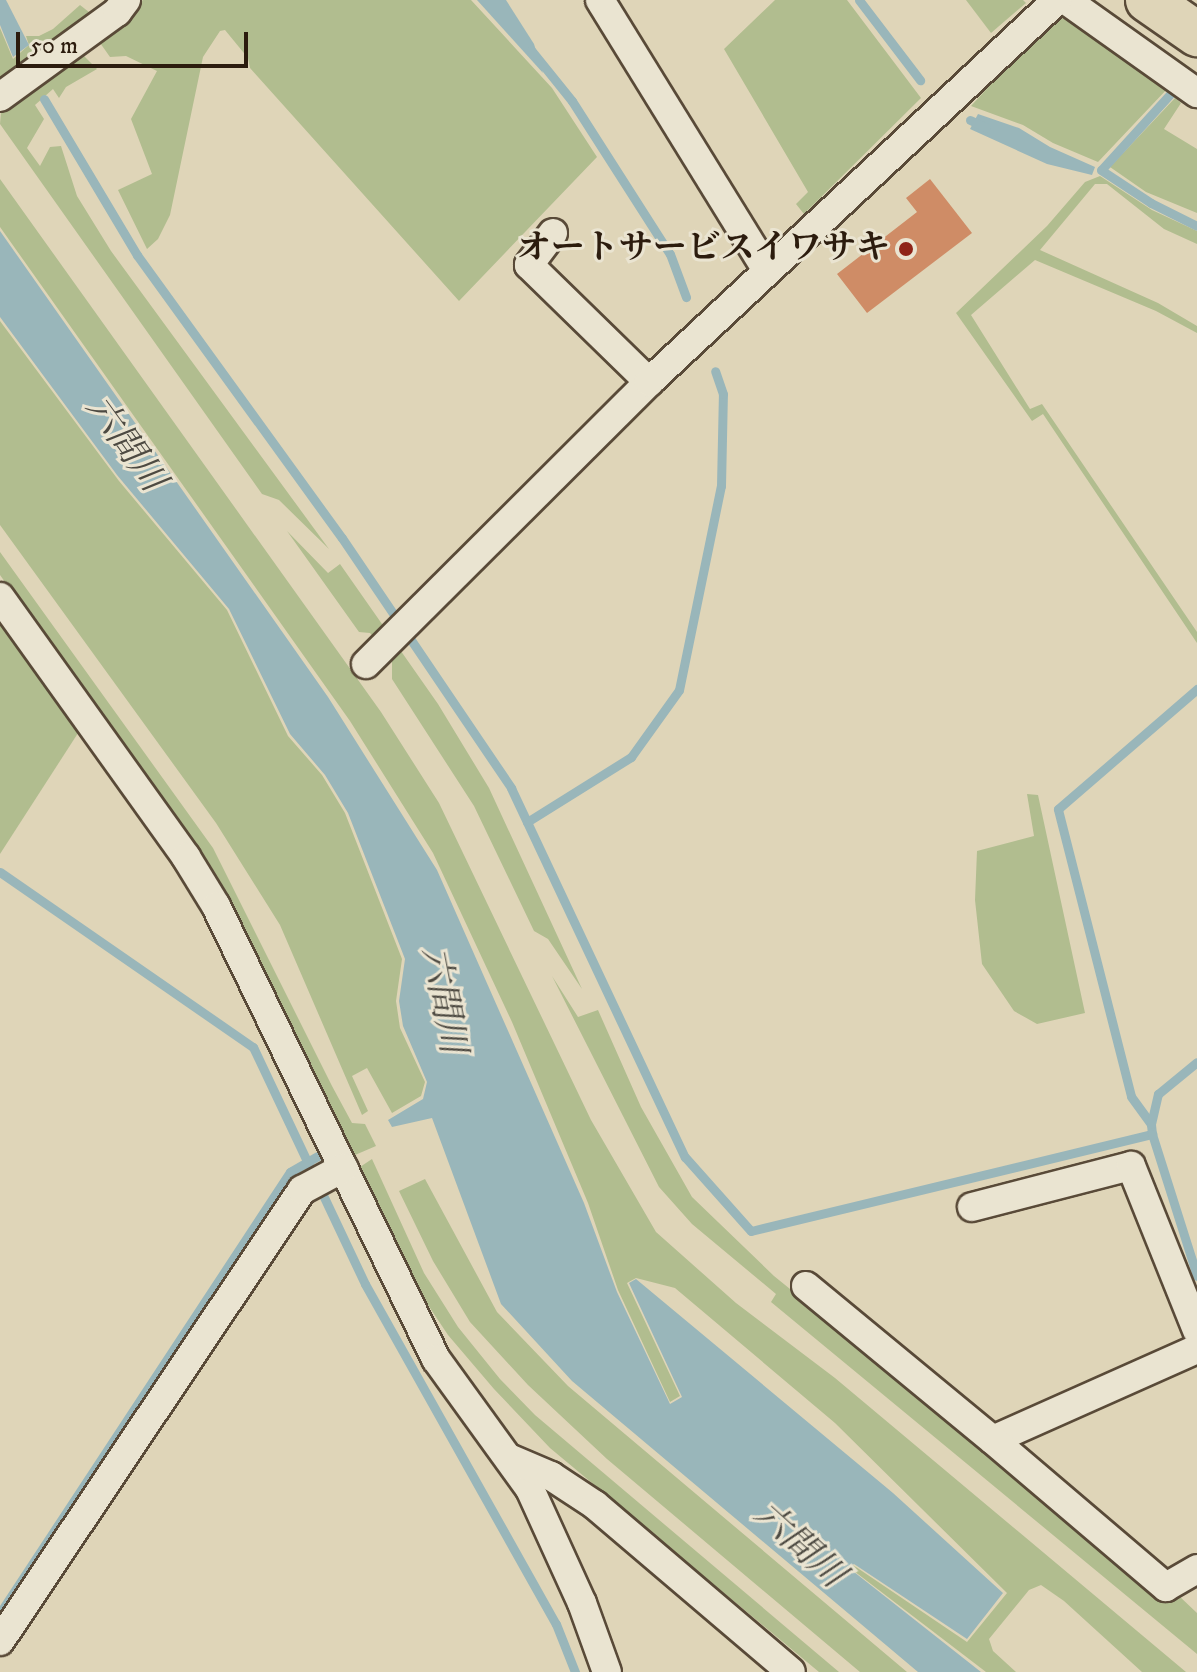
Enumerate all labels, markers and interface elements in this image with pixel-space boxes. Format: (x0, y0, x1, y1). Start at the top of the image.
scale bar (20, 16, 252, 66)
text: 50 m (30, 31, 78, 61)
place label: オートサービスイワサキ (516, 229, 890, 269)
marker: オートサービスイワサキ (897, 240, 915, 258)
water label: 六間川 (76, 388, 174, 500)
water label: 六間川 (411, 943, 475, 1057)
water label: 六間川 (744, 1493, 854, 1597)

